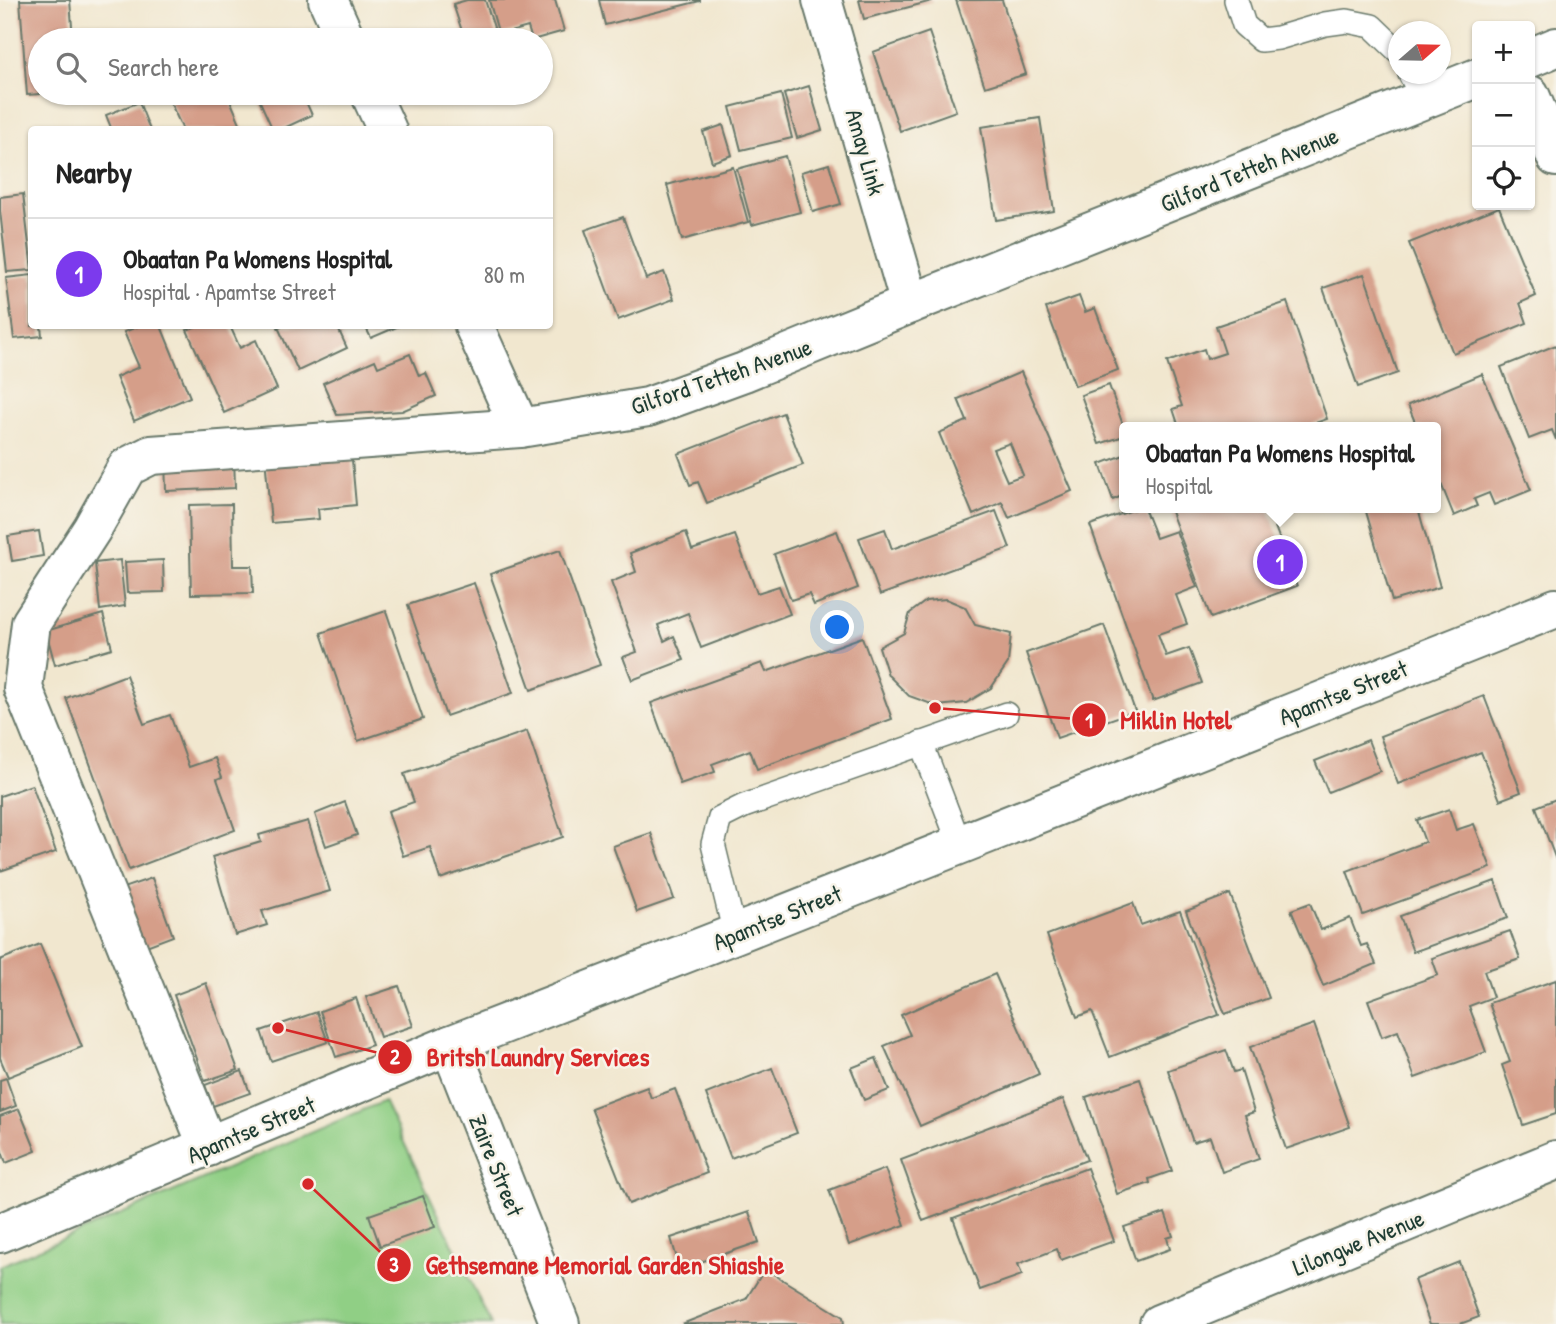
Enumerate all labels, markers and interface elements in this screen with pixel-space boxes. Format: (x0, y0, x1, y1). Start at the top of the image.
north arrow (1388, 21, 1451, 84)
map controls (1472, 21, 1535, 210)
button: + (1472, 21, 1535, 84)
search box (28, 28, 553, 105)
icon: search (52, 48, 90, 86)
text: Search here (108, 49, 219, 84)
button: − (1472, 84, 1535, 147)
street label: Amay Link (838, 105, 894, 199)
street label: Gilford Tetteh Avenue (1155, 119, 1343, 219)
button: locate (1472, 147, 1535, 210)
text: Nearby (56, 152, 132, 192)
text: Obaatan Pa Womens Hospital (123, 241, 392, 276)
text: 1 (75, 259, 83, 290)
text: 80 m (484, 259, 525, 290)
text: Hospital · Apamtse Street (123, 276, 336, 307)
street label: Gilford Tetteh Avenue (626, 330, 816, 422)
popup (1119, 422, 1441, 513)
text: Obaatan Pa Womens Hospital (1145, 435, 1415, 470)
text: Hospital (1145, 470, 1212, 501)
pin: 1 (1257, 536, 1303, 588)
your location (820, 610, 854, 644)
street label: Apamtse Street (1274, 651, 1413, 732)
callout: Miklin Hotel (1071, 697, 1246, 744)
text: Miklin Hotel (1120, 702, 1233, 737)
text: 1 (1085, 706, 1093, 735)
street label: Apamtse Street (708, 876, 847, 957)
callout: Britsh Laundry Services (378, 1033, 664, 1080)
text: Britsh Laundry Services (427, 1039, 649, 1075)
text: 2 (390, 1042, 400, 1071)
street label: Apamtse Street (182, 1087, 321, 1170)
street label: Zaire Street (462, 1109, 532, 1221)
street label: Lilongwe Avenue (1288, 1201, 1429, 1283)
callout: Gethsemane Memorial Garden Shiashie (377, 1241, 798, 1288)
text: Gethsemane Memorial Garden Shiashie (426, 1247, 785, 1282)
text: 3 (389, 1250, 399, 1279)

